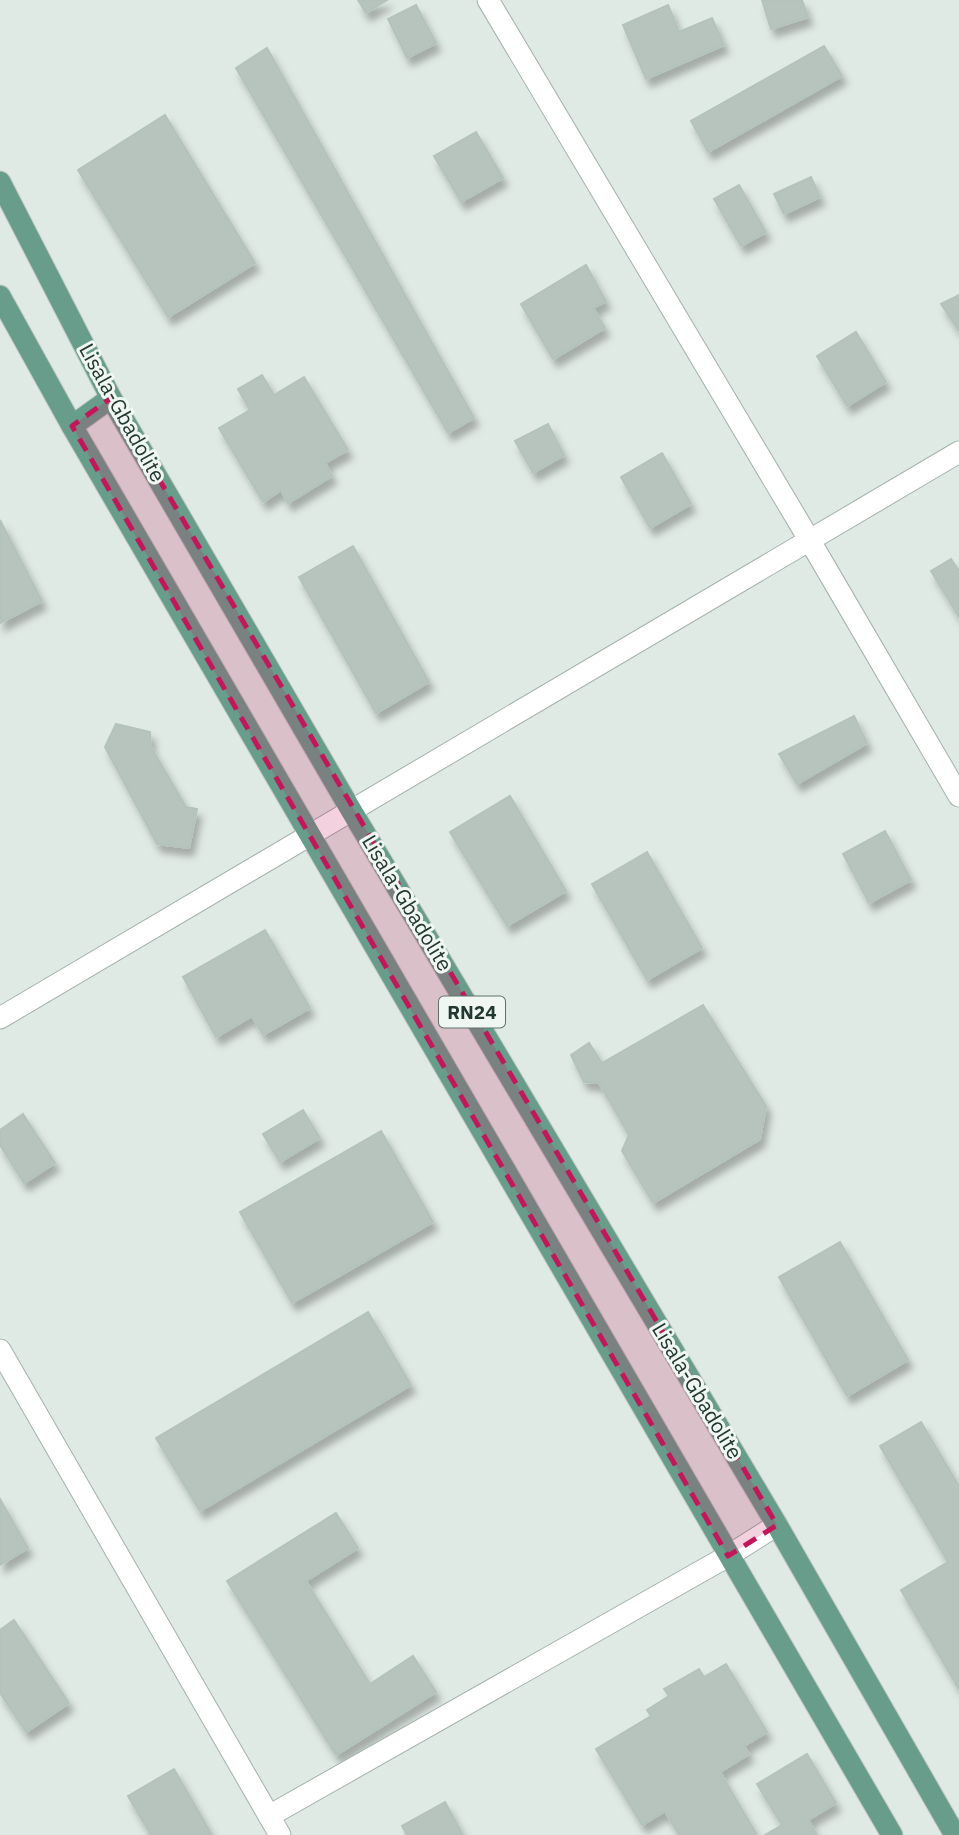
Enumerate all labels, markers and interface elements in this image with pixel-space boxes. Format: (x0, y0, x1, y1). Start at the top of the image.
street label: Lisala-Gbadolite (73, 338, 173, 487)
street label: Lisala-Gbadolite (356, 829, 460, 976)
road number: RN24 (439, 996, 505, 1028)
street label: Lisala-Gbadolite (646, 1317, 750, 1464)

